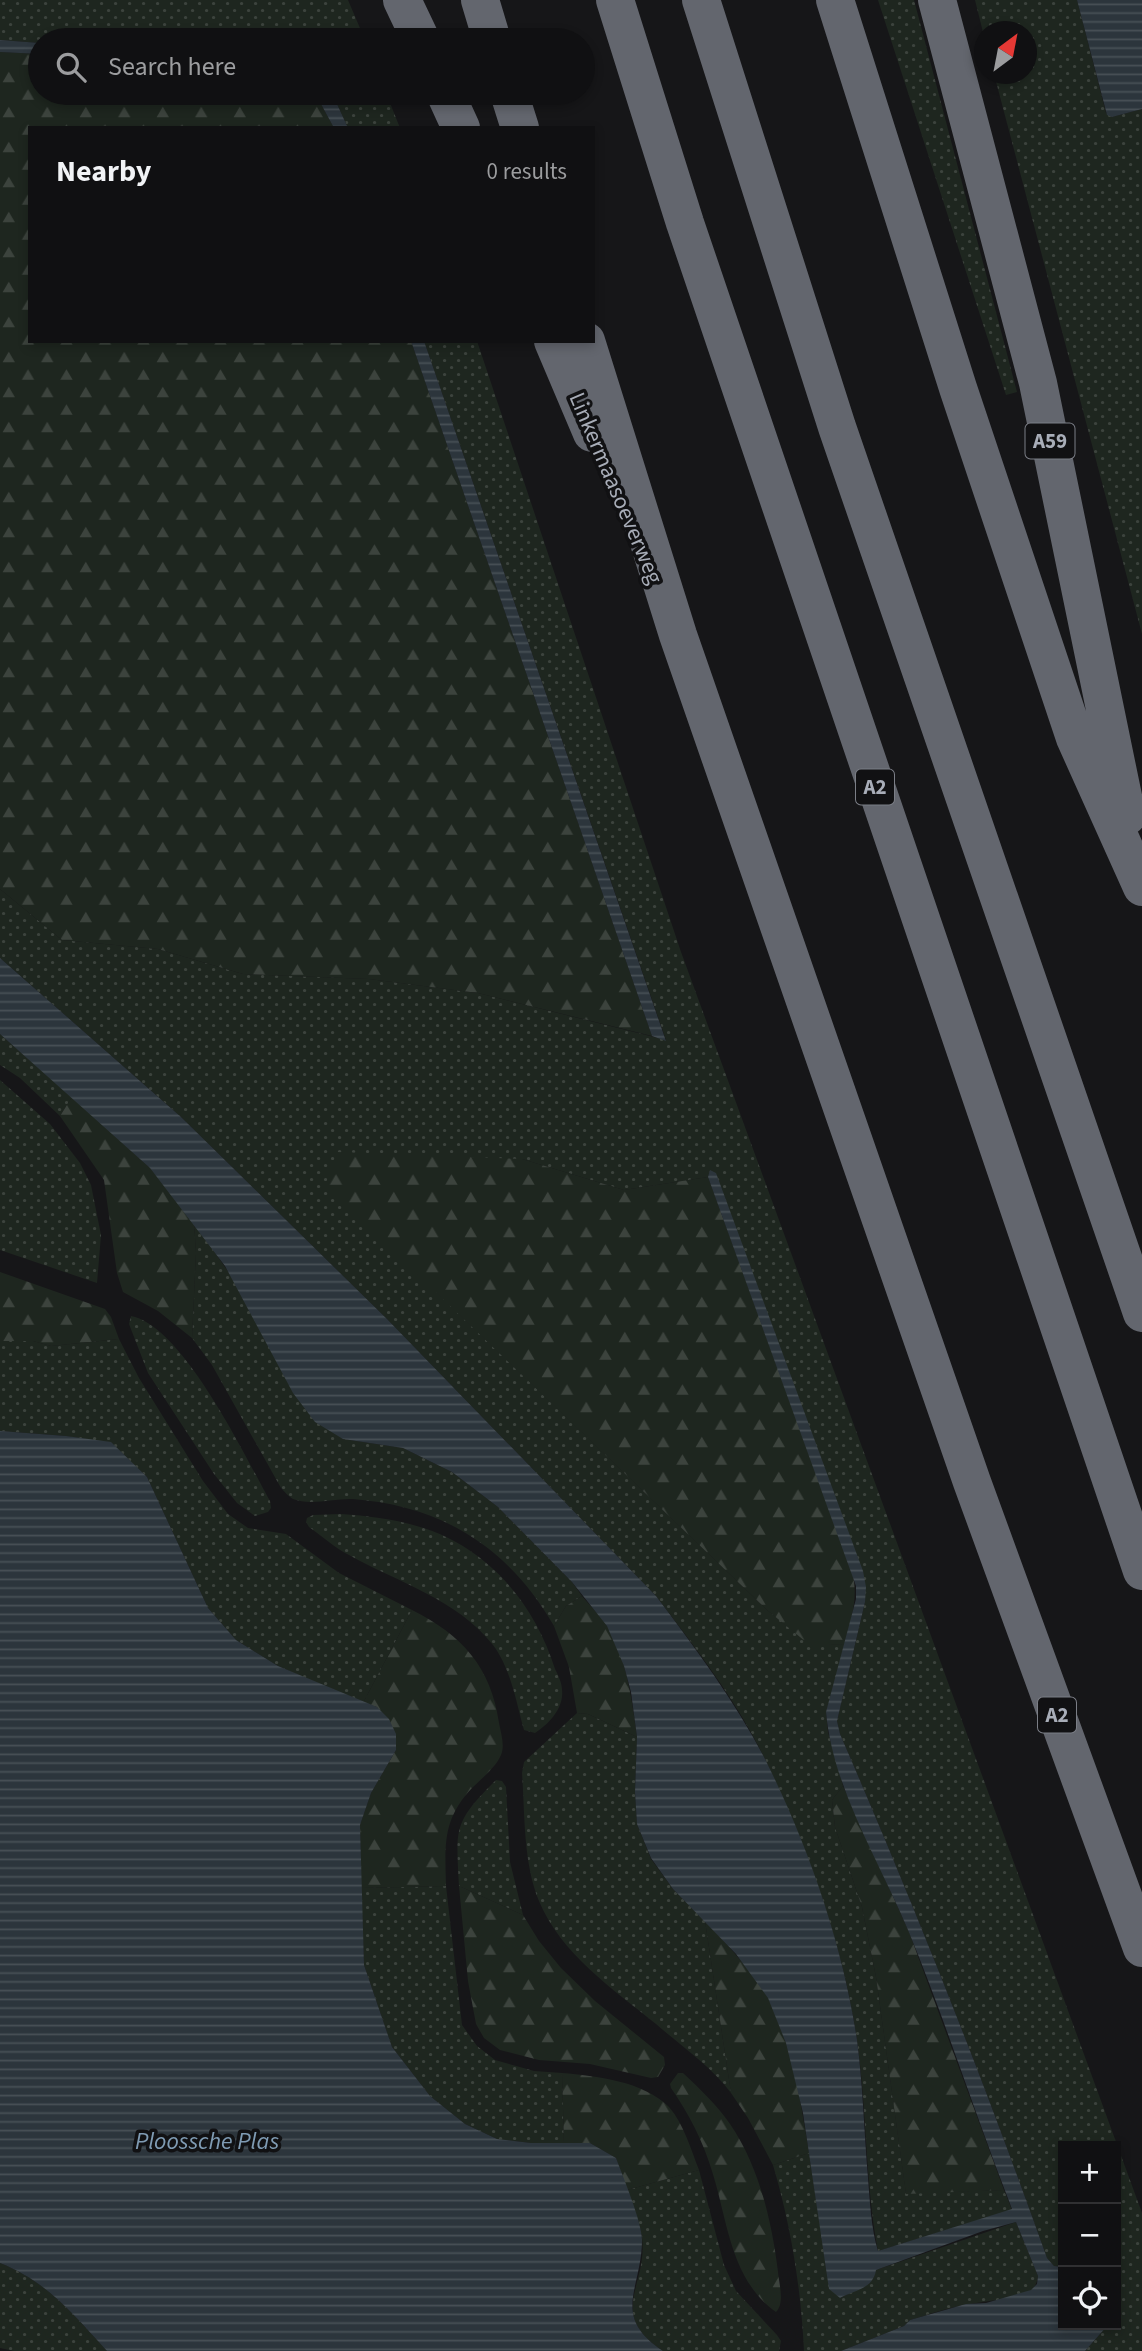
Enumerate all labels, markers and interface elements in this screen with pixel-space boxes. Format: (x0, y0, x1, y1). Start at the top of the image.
north arrow (974, 21, 1037, 84)
search box (28, 28, 595, 105)
icon: search (52, 48, 90, 86)
text: Search here (108, 48, 236, 85)
text: Nearby (56, 150, 151, 193)
text: 0 results (487, 155, 567, 188)
street label: Linkermaasoeverweg (561, 387, 671, 589)
road number: A59 (1026, 424, 1074, 458)
road number: A2 (856, 770, 894, 804)
road number: A2 (1038, 1698, 1076, 1732)
water label: Ploossche Plas (135, 2124, 279, 2159)
map controls (1058, 2141, 1121, 2330)
button: + (1058, 2141, 1121, 2204)
button: − (1058, 2204, 1121, 2267)
button: locate (1058, 2267, 1121, 2330)

